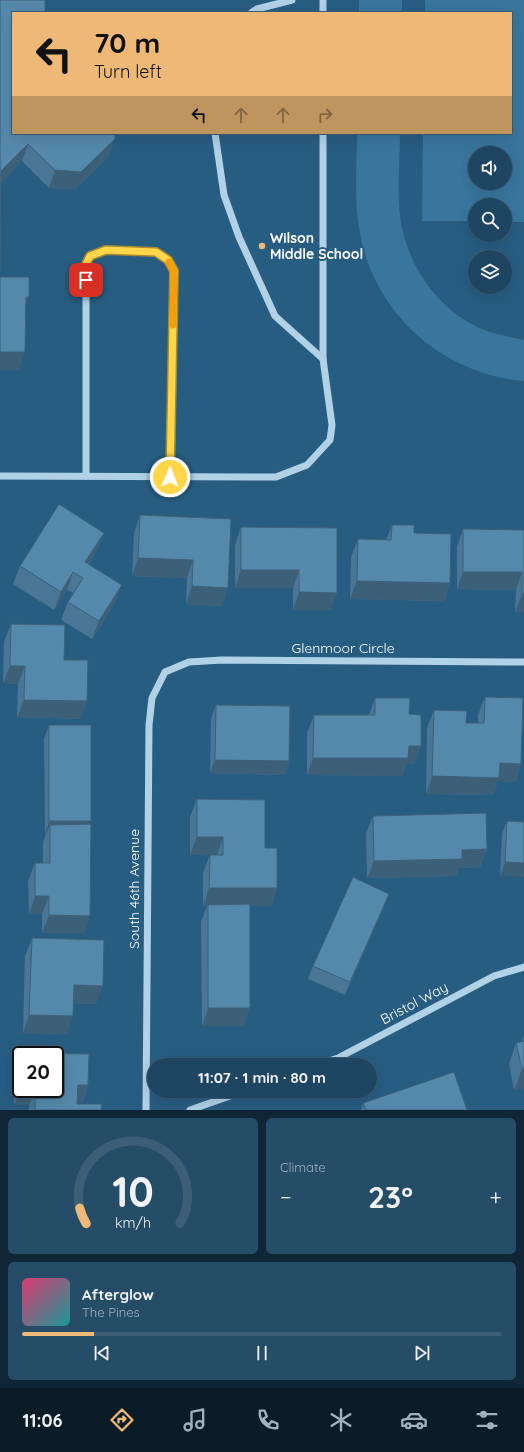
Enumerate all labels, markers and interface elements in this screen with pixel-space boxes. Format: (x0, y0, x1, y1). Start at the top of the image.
text: 70 m (94, 25, 160, 60)
icon: left (28, 28, 80, 80)
text: Turn left (94, 60, 162, 83)
icon: left (188, 104, 210, 126)
icon: ahead (230, 104, 252, 126)
icon: ahead (272, 104, 294, 126)
icon: right (314, 104, 336, 126)
map controls (468, 146, 512, 294)
button: sound (468, 146, 512, 190)
button: search (468, 198, 512, 242)
place label: Wilson Middle School (270, 229, 363, 263)
marker: Wilson Middle School (257, 241, 267, 251)
button: layers (468, 250, 512, 294)
pin (69, 263, 103, 297)
icon: arrive (75, 269, 97, 291)
position arrow (149, 456, 191, 498)
street label: Glenmoor Circle (291, 639, 395, 657)
street label: South 46th Avenue (125, 829, 143, 949)
street label: Bristol Way (377, 978, 451, 1028)
speed limit sign: 20 (12, 1046, 64, 1098)
text: 11:07 · 1 min · 80 m (198, 1068, 326, 1087)
text: Climate (280, 1159, 326, 1175)
text: 10 (112, 1165, 154, 1217)
text: 23° (368, 1178, 413, 1216)
text: − (280, 1183, 291, 1211)
text: + (490, 1183, 502, 1211)
text: km/h (115, 1214, 151, 1232)
text: Afterglow (82, 1285, 154, 1304)
text: The Pines (82, 1304, 140, 1320)
icon: previous (91, 1342, 113, 1364)
icon: pause (251, 1342, 273, 1364)
icon: next (411, 1342, 433, 1364)
icon: directions (108, 1406, 136, 1434)
icon: music (181, 1406, 209, 1434)
icon: phone (254, 1406, 282, 1434)
icon: climate (327, 1406, 355, 1434)
icon: car (400, 1406, 428, 1434)
icon: filters (473, 1406, 501, 1434)
text: 11:06 (23, 1409, 63, 1432)

